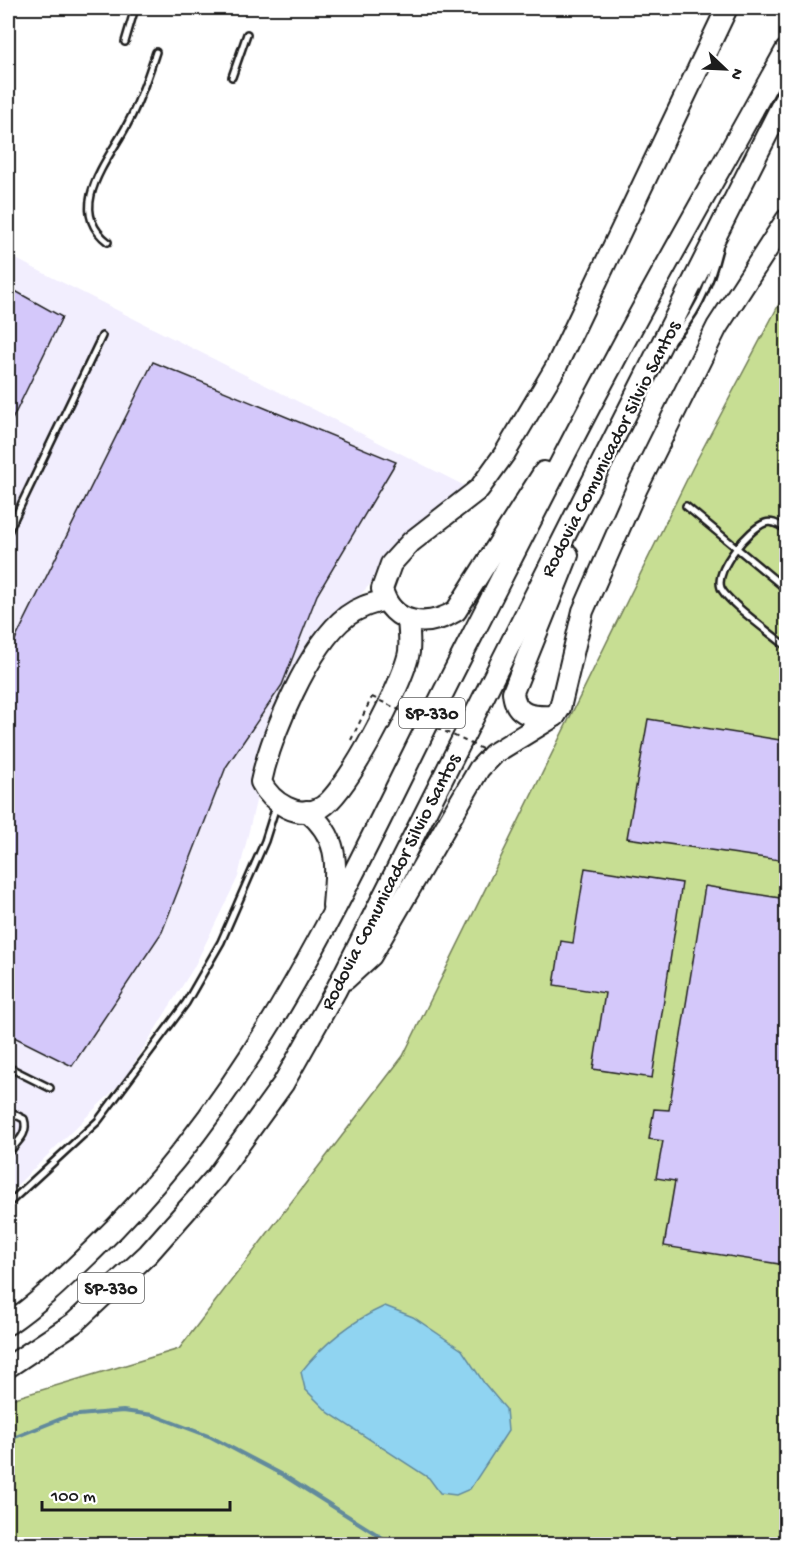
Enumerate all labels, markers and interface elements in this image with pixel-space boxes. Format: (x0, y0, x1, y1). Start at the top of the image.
north arrow (695, 39, 755, 99)
text: N (725, 65, 746, 83)
street label: Rodovia Comunicador Silvio Santos (537, 317, 687, 582)
road number: SP-330 (399, 698, 465, 728)
street label: Rodovia Comunicador Silvio Santos (317, 750, 467, 1015)
road number: SP-330 (78, 1273, 144, 1303)
scale bar (42, 1474, 230, 1512)
text: 100 m (50, 1487, 96, 1508)

